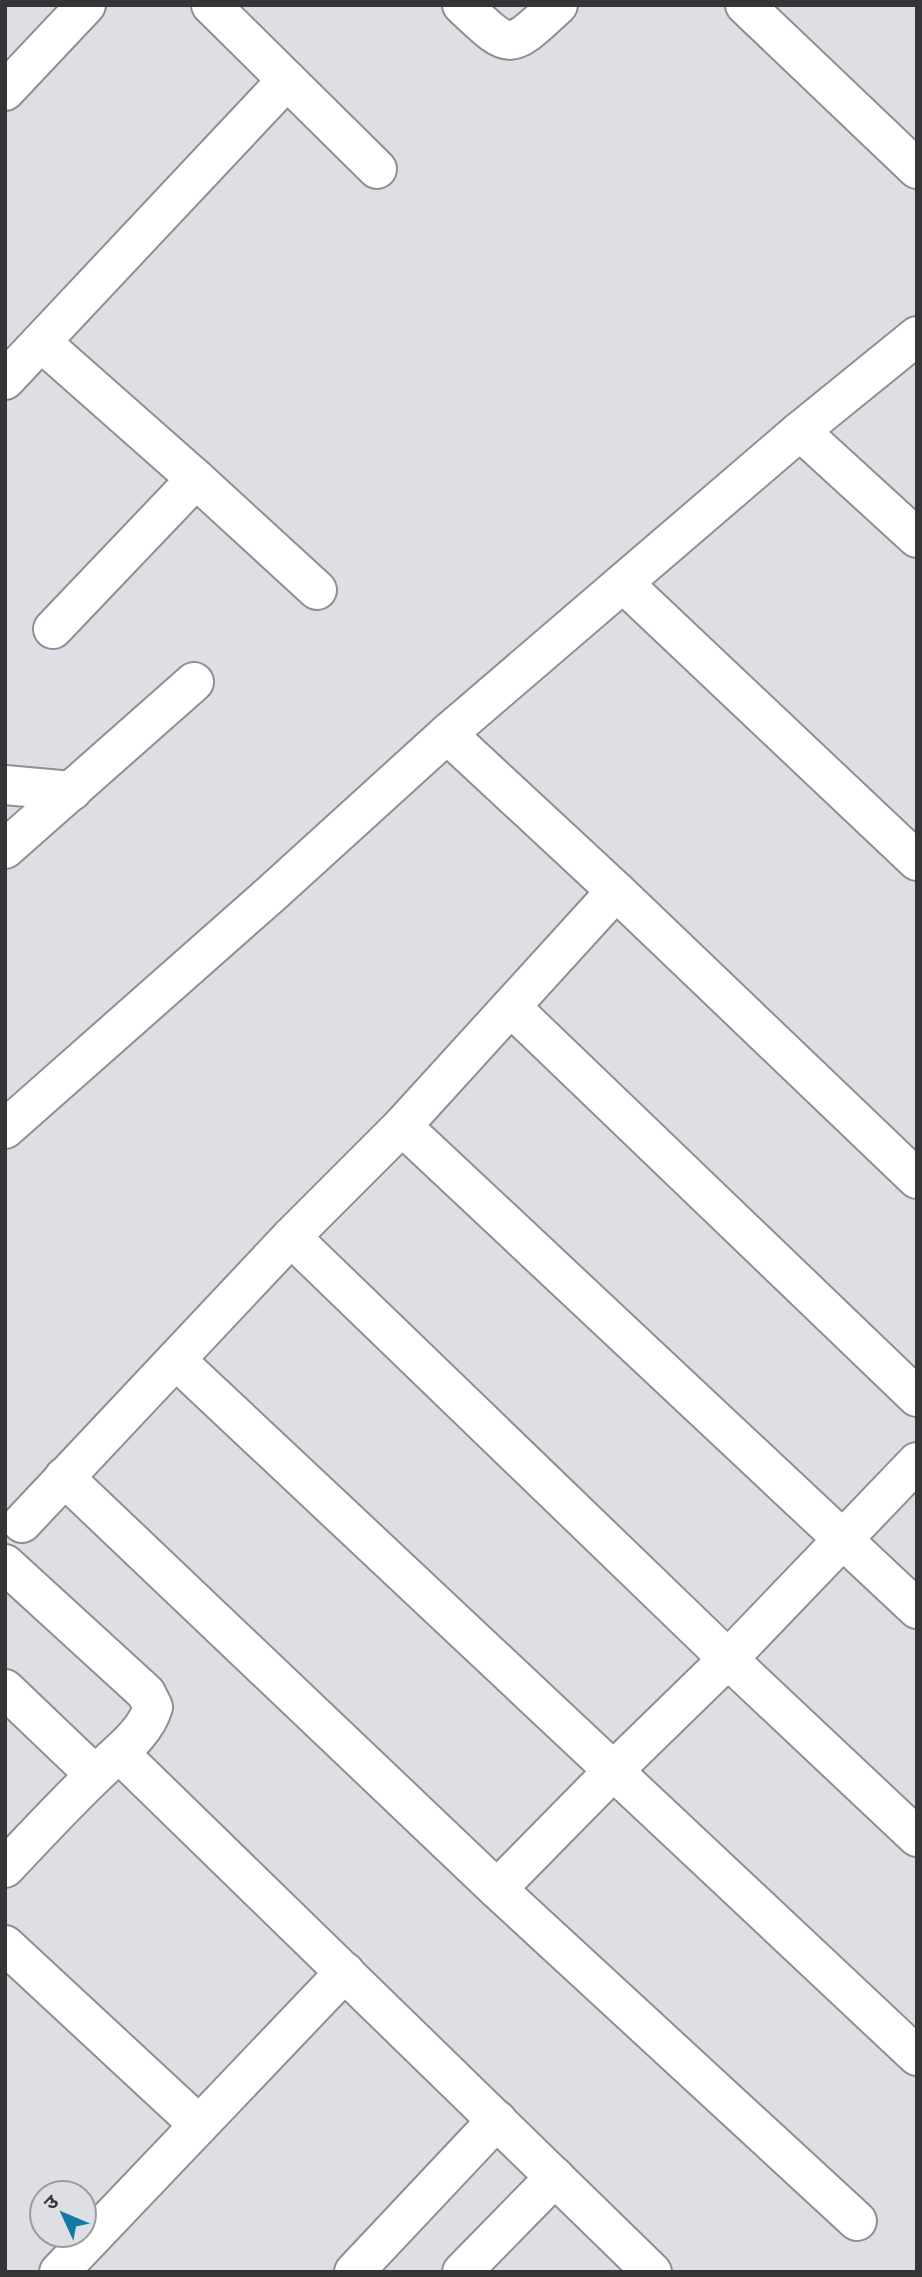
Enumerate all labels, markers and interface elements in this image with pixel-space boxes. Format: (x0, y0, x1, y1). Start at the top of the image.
north arrow (28, 2179, 98, 2249)
text: उ (38, 2189, 64, 2215)

